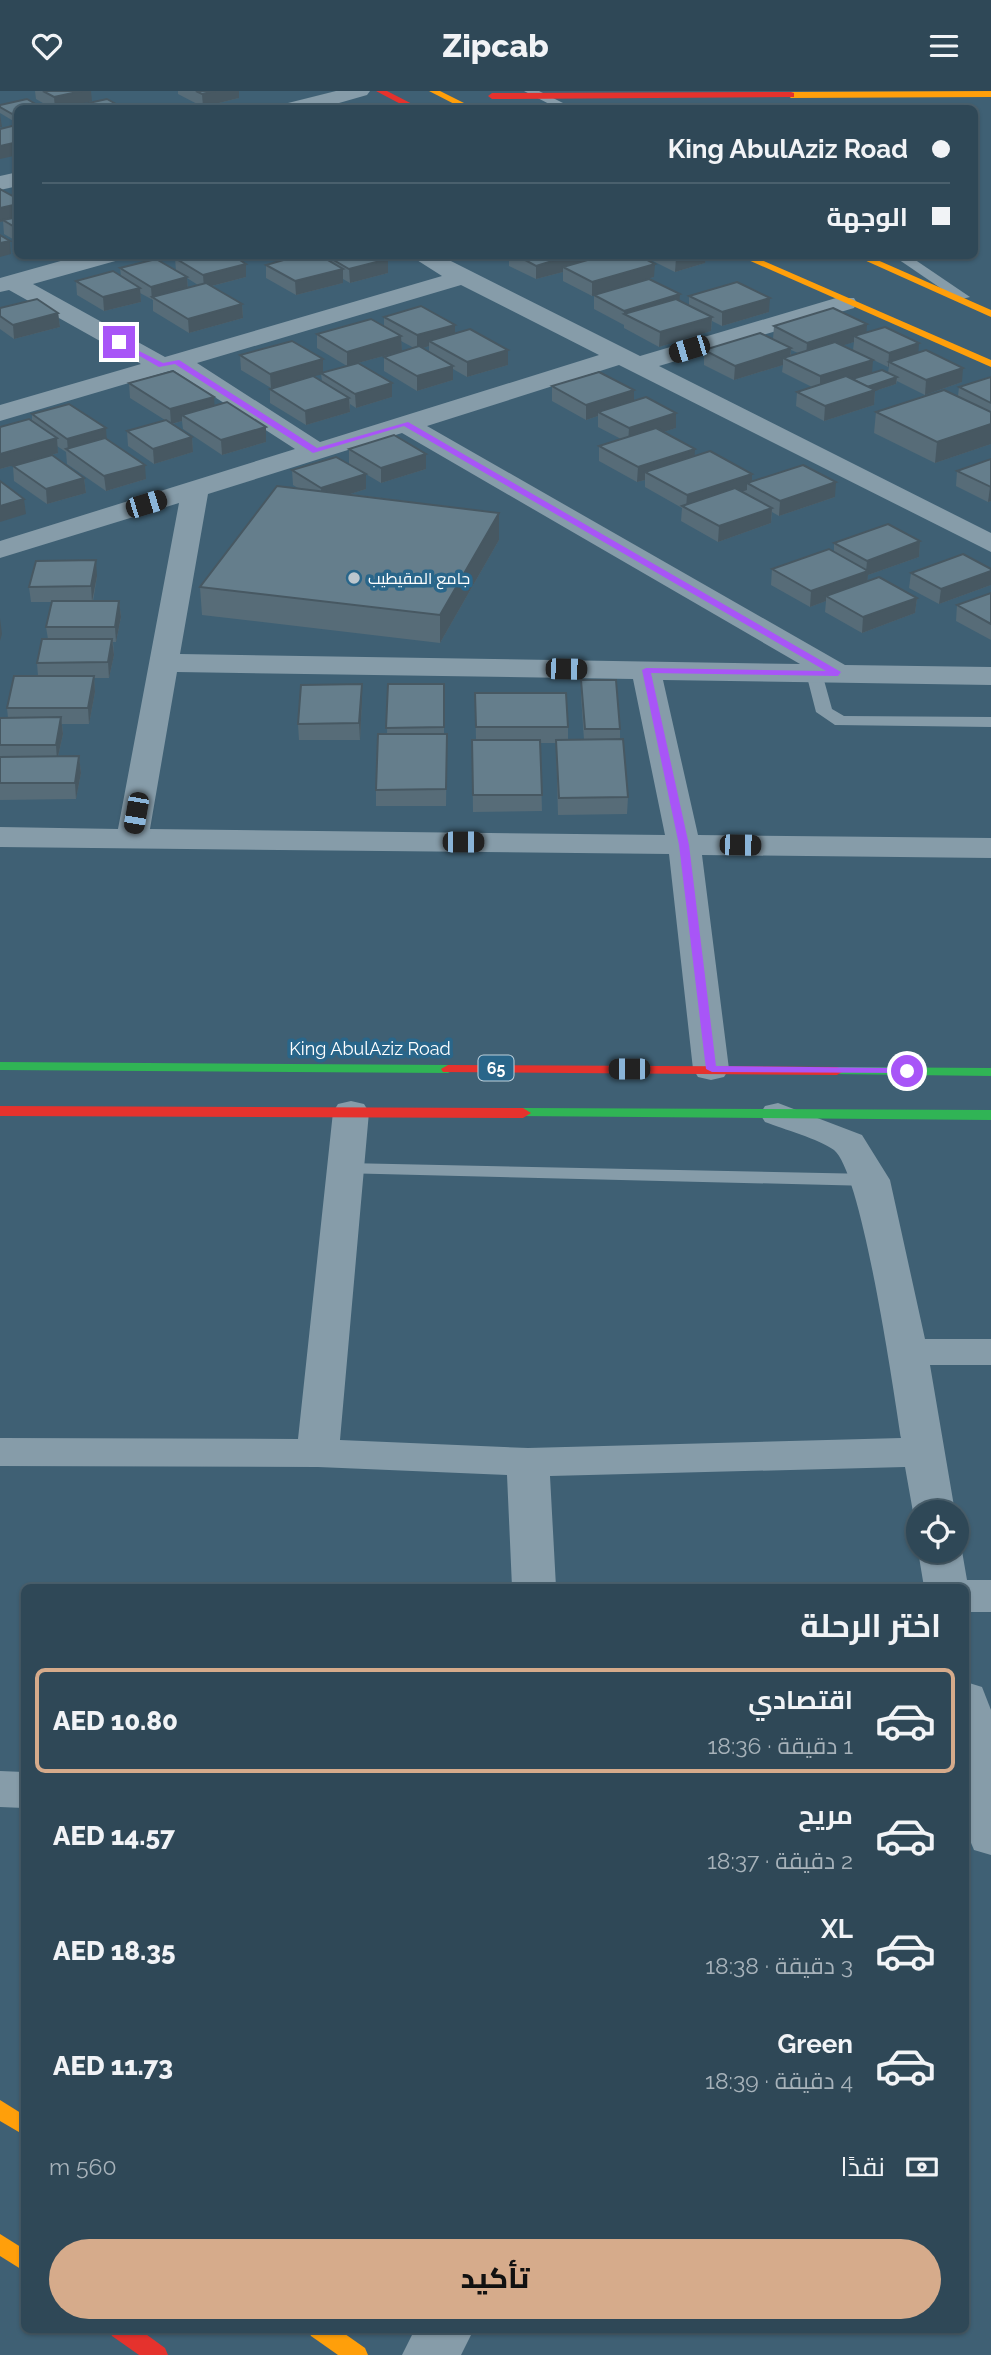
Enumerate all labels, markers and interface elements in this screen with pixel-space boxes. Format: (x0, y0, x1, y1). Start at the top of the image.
icon: heart (28, 27, 66, 65)
text: Zipcab (442, 27, 549, 64)
icon: menu (925, 27, 963, 65)
text: King AbulAziz Road (668, 134, 908, 164)
text: الوجهة (827, 202, 908, 232)
route end (103, 326, 135, 358)
car (666, 333, 713, 365)
car (123, 488, 170, 520)
place label: جامع المقيطيب (368, 569, 470, 590)
marker: جامع المقيطيب (346, 570, 362, 586)
car (545, 658, 588, 680)
car (123, 790, 150, 836)
car (443, 832, 485, 853)
car (719, 834, 762, 856)
street label: King AbulAziz Road (289, 1038, 451, 1059)
route start (891, 1055, 923, 1087)
road number: 65 (478, 1056, 514, 1081)
car (609, 1059, 651, 1080)
map controls (906, 1500, 969, 1563)
button: locate (906, 1500, 969, 1563)
text: اختر الرحلة (800, 1607, 941, 1644)
text: اقتصادي (748, 1685, 853, 1715)
icon: car (874, 1689, 937, 1752)
text: AED 10.80 (53, 1706, 178, 1736)
text: 1 دقيقة · 18:36 (707, 1732, 853, 1759)
text: مريح (798, 1800, 853, 1830)
icon: car (874, 1804, 937, 1867)
text: AED 14.57 (53, 1821, 175, 1851)
text: 2 دقيقة · 18:37 (707, 1847, 853, 1874)
text: XL (821, 1914, 853, 1944)
icon: car (874, 1919, 937, 1982)
text: AED 18.35 (53, 1936, 175, 1966)
text: 3 دقيقة · 18:38 (705, 1952, 853, 1979)
text: Green (777, 2029, 853, 2059)
icon: car (874, 2034, 937, 2097)
text: AED 11.73 (53, 2051, 173, 2081)
text: 4 دقيقة · 18:39 (705, 2067, 853, 2094)
icon: cash (903, 2148, 941, 2186)
text: نقدًا (841, 2152, 885, 2182)
text: 560 m (49, 2153, 117, 2180)
button: تأكيد (49, 2239, 941, 2319)

